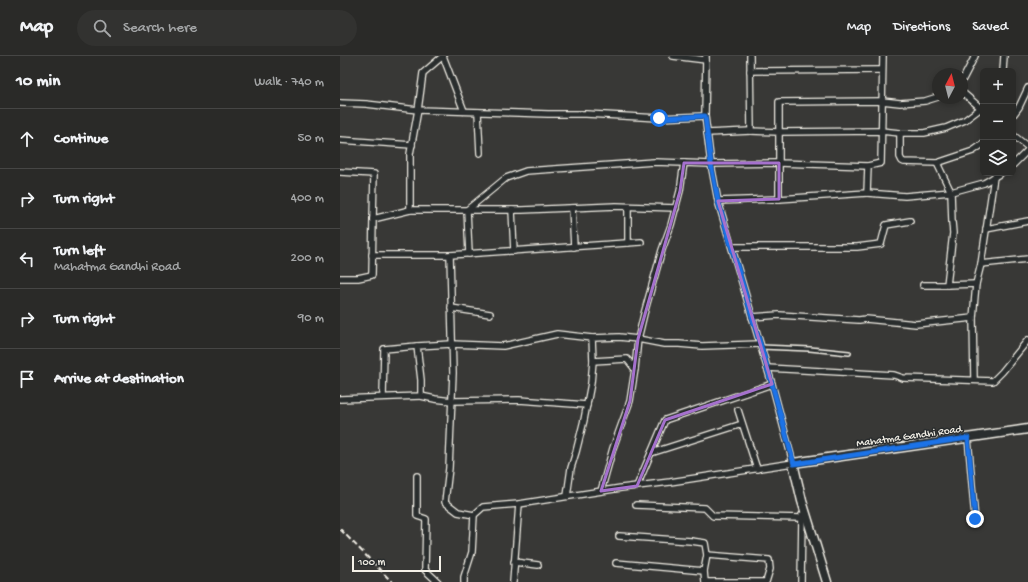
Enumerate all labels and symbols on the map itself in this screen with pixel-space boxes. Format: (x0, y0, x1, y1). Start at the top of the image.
north arrow (932, 68, 968, 104)
route start (650, 109, 668, 127)
street label: Mahatma Gandhi Road (856, 423, 964, 450)
route end (966, 510, 984, 528)
scale bar (352, 554, 441, 573)

